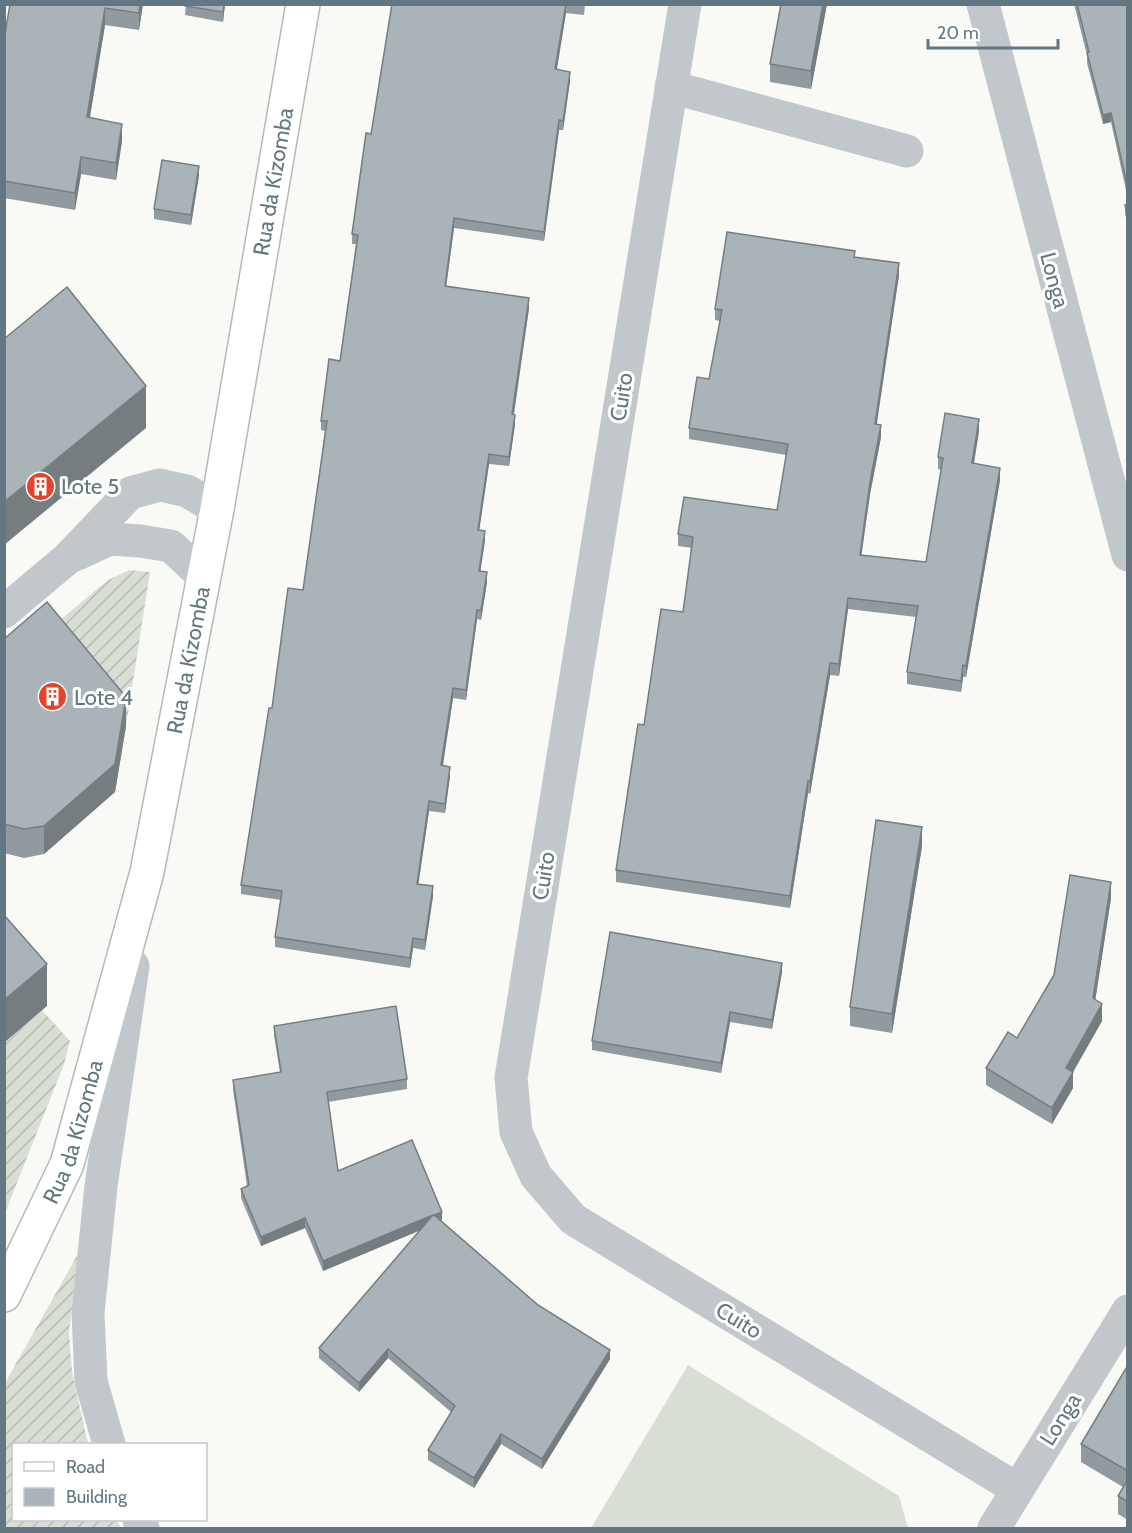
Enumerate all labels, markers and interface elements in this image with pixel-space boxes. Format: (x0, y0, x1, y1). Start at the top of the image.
scale bar (928, 12, 1058, 50)
text: 20 m (937, 22, 979, 44)
street label: Rua da Kizomba (247, 105, 299, 258)
street label: Longa (1034, 249, 1075, 311)
street label: Cuito (604, 371, 639, 423)
building icon: Lote 5 (24, 470, 56, 502)
place label: Lote 5 (61, 473, 119, 500)
street label: Rua da Kizomba (161, 584, 216, 736)
building icon: Lote 4 (37, 681, 69, 713)
place label: Lote 4 (74, 684, 133, 711)
street label: Cuito (526, 850, 561, 902)
street label: Rua da Kizomba (37, 1056, 109, 1208)
street label: Cuito (711, 1296, 767, 1345)
street label: Longa (1034, 1388, 1087, 1450)
legend (12, 1443, 207, 1521)
text: Road (66, 1456, 105, 1478)
text: Building (66, 1486, 128, 1508)

